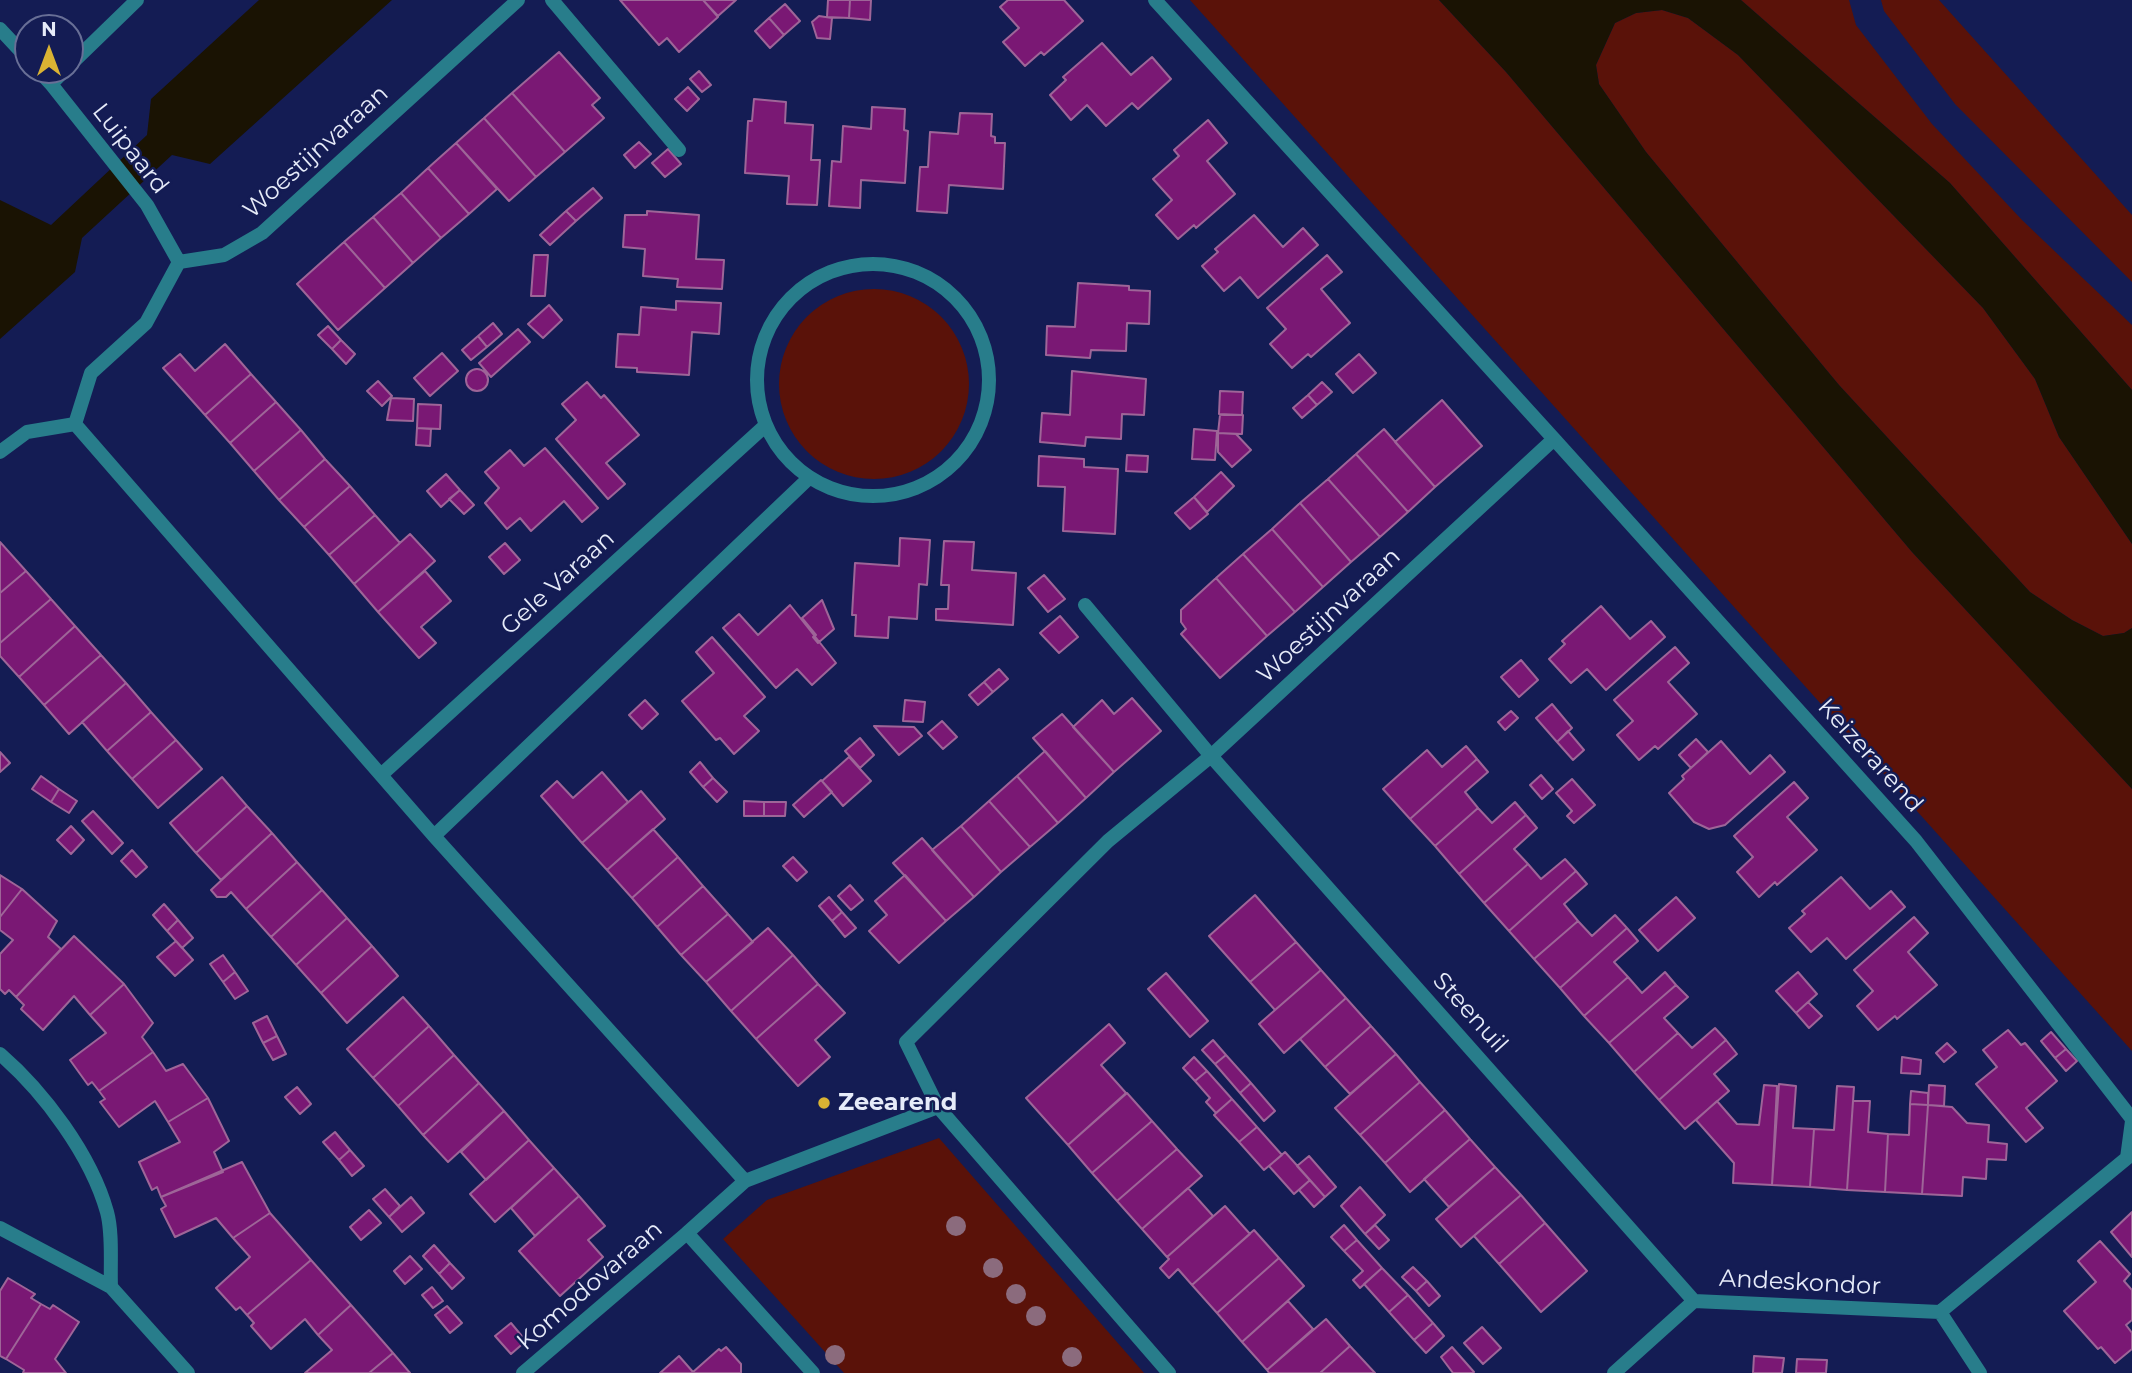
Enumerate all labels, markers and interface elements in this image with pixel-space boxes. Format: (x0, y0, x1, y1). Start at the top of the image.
north arrow (14, 14, 84, 84)
text: N (41, 18, 57, 41)
street label: Woestijnvaraan (238, 79, 394, 225)
street label: Luipaard (86, 98, 174, 200)
street label: Gele Varaan (495, 524, 621, 642)
street label: Woestijnvaraan (1251, 542, 1407, 690)
street label: Keizerarend (1811, 693, 1929, 819)
street label: Steenuil (1426, 967, 1514, 1059)
place label: Zeearend (838, 1089, 957, 1117)
marker: Zeearend (816, 1095, 832, 1111)
street label: Komodovaraan (512, 1215, 668, 1357)
street label: Andeskondor (1718, 1264, 1882, 1302)

